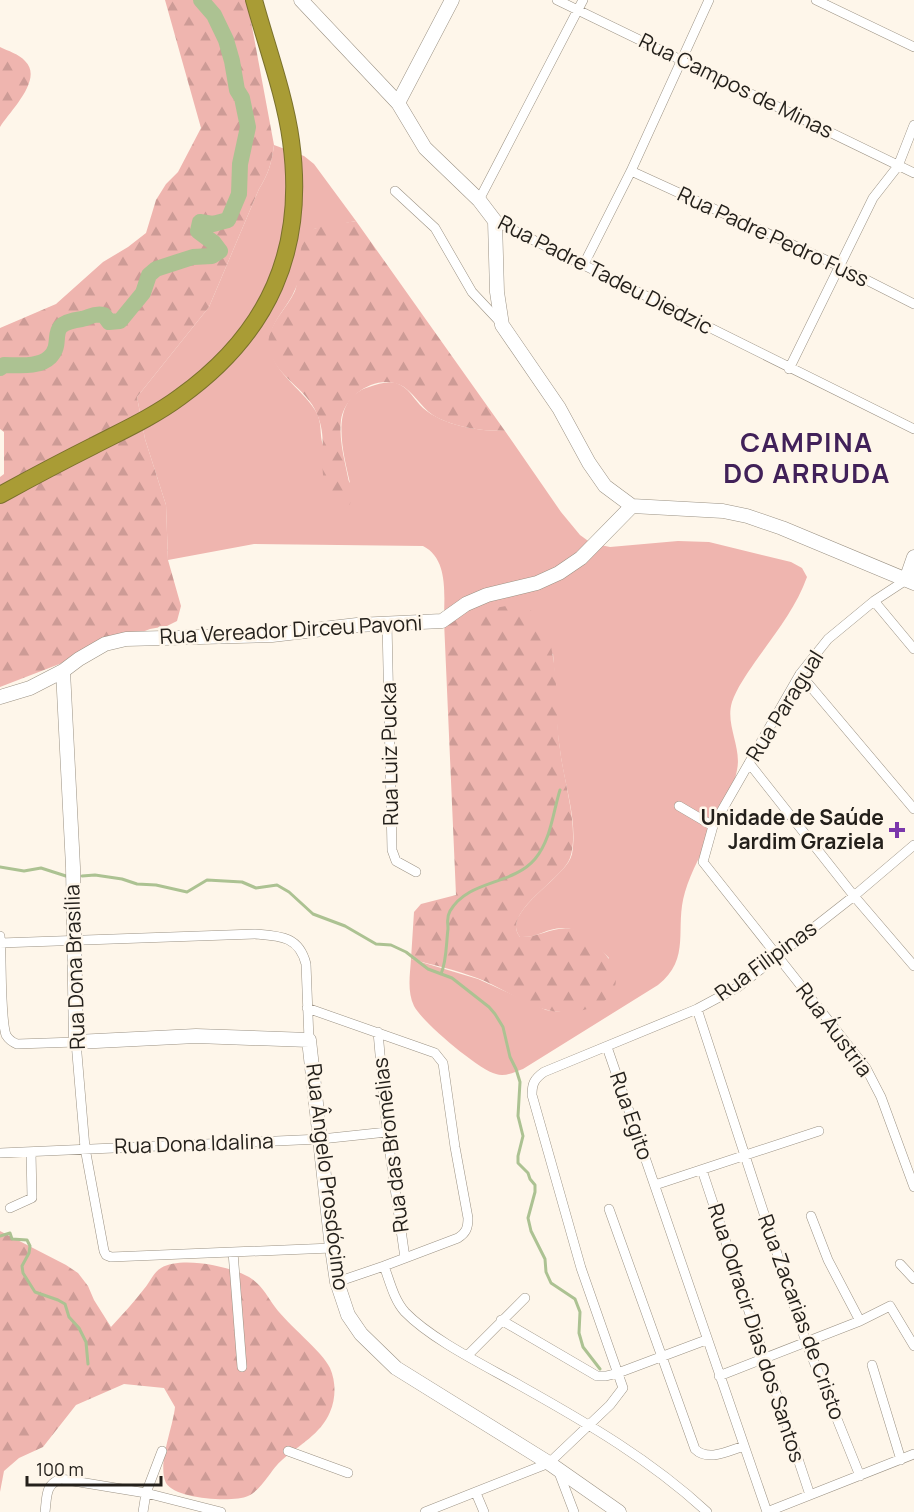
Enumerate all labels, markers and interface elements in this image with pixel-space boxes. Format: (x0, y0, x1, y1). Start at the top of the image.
street label: Rua Campos de Minas (635, 26, 838, 144)
street label: Rua Padre Pedro Fuss (673, 179, 874, 293)
street label: Rua Padre Tadeu Diedzic (493, 208, 717, 340)
district label: CAMPINA DO ARRUDA (723, 423, 891, 491)
street label: Rua Vereador Dirceu Pavoni (159, 608, 423, 650)
street label: Rua Paragual (739, 645, 829, 766)
street label: Rua Luiz Pucka (374, 682, 404, 826)
place label: Unidade de Saúde Jardim Graziela (701, 803, 884, 855)
marker: Unidade de Saúde Jardim Graziela (888, 821, 906, 839)
street label: Rua Dona Brasília (57, 884, 91, 1050)
street label: Rua Filipinas (709, 914, 822, 1007)
street label: Rua Áustria (790, 977, 879, 1082)
street label: Rua das Bromélias (365, 1056, 415, 1234)
street label: Rua Ângelo Prosdócimo (300, 1062, 356, 1292)
street label: Rua Egito (604, 1068, 660, 1163)
street label: Rua Dona Idalina (114, 1126, 274, 1160)
street label: Rua Odracir Dias dos Santos (702, 1200, 812, 1466)
street label: Rua Zacarias de Cristo (752, 1210, 852, 1423)
scale bar (27, 1449, 160, 1487)
text: 100 m (36, 1457, 84, 1481)

